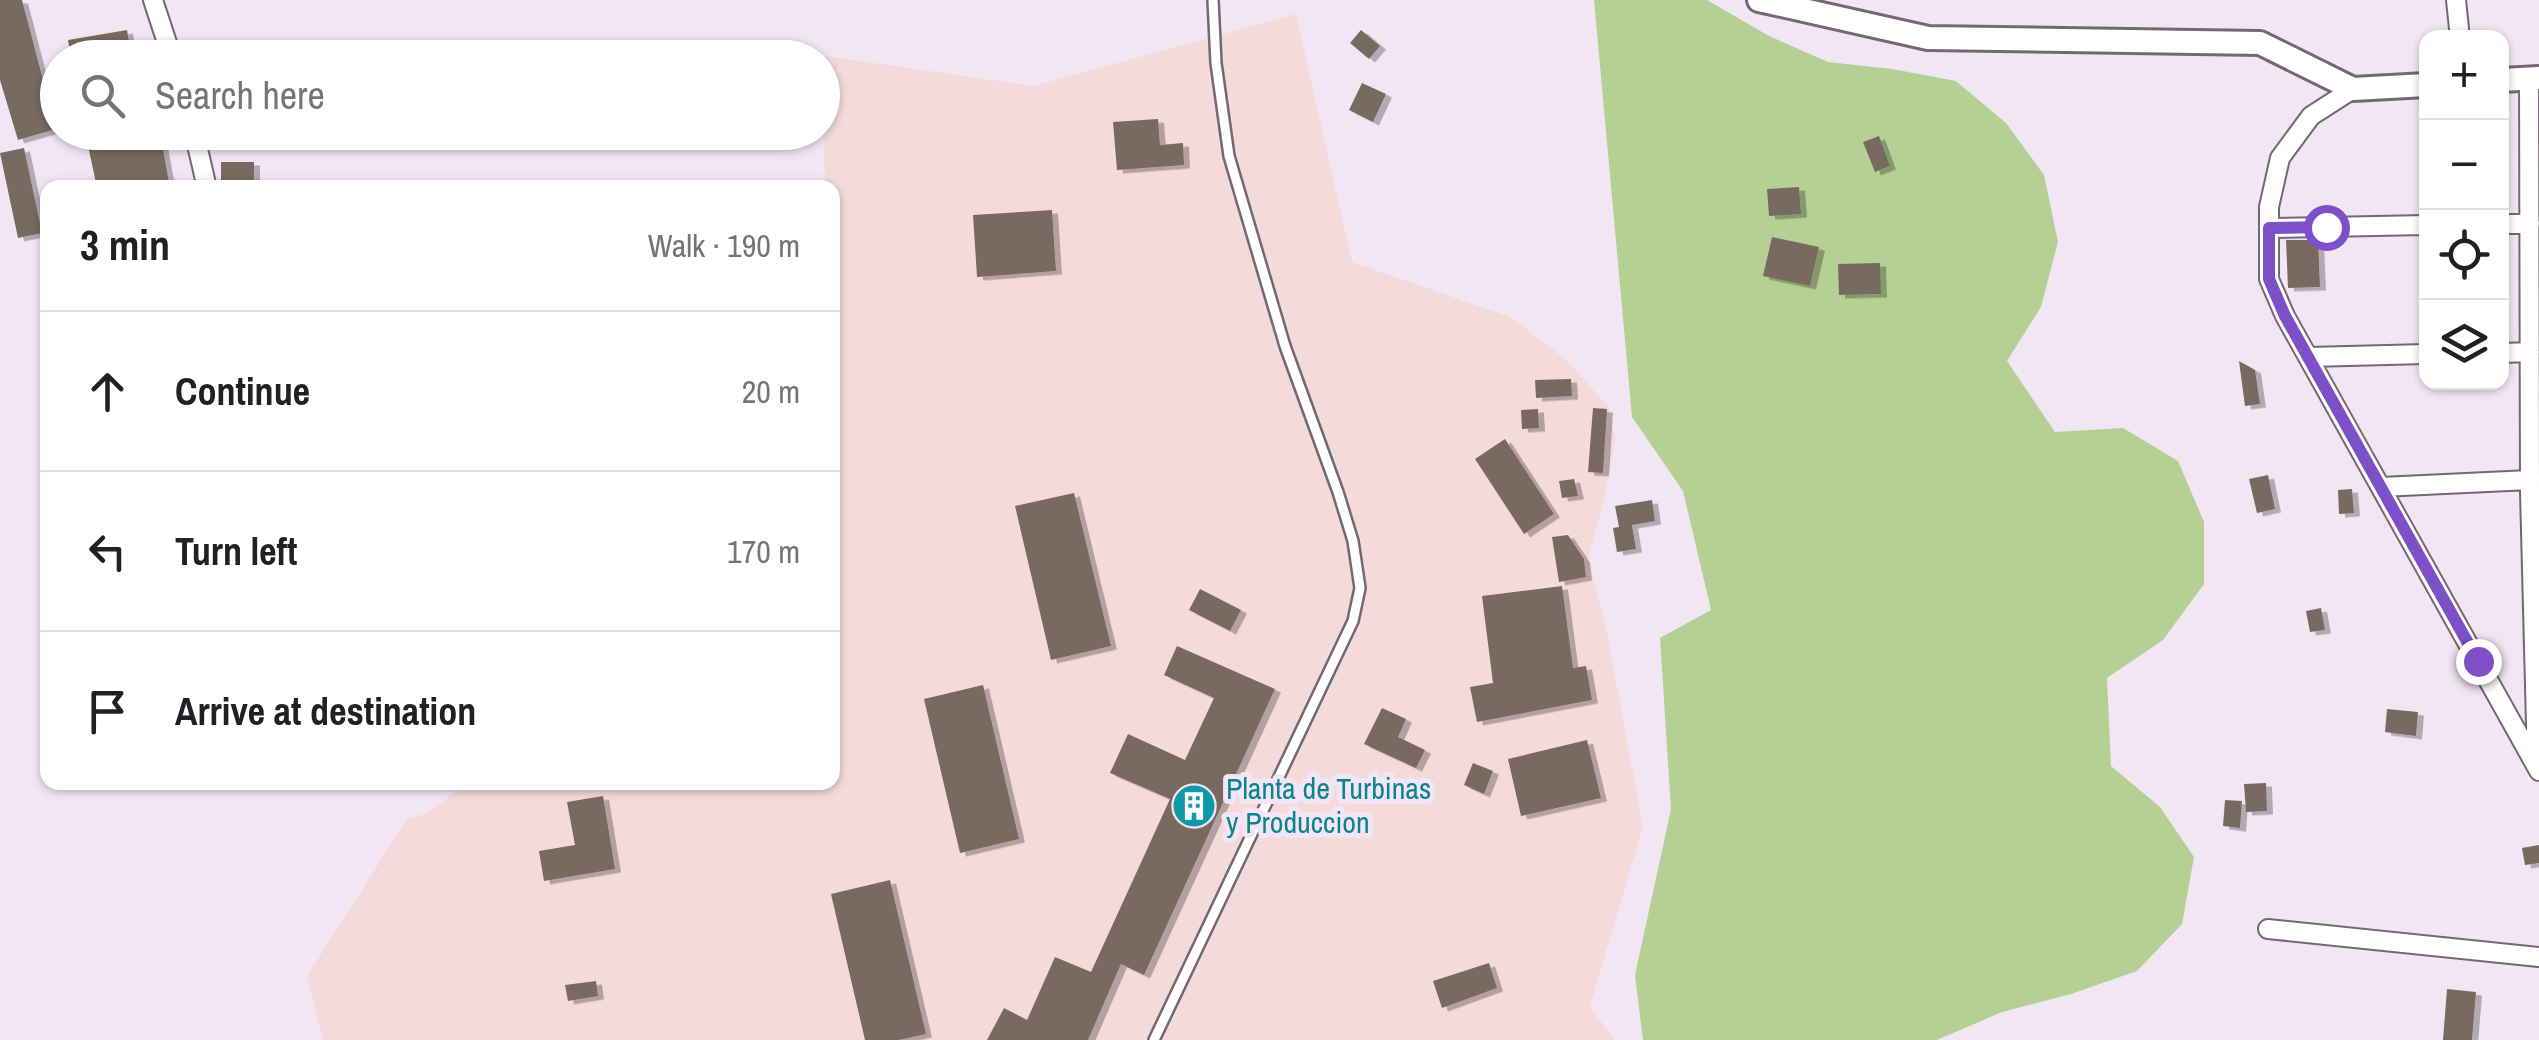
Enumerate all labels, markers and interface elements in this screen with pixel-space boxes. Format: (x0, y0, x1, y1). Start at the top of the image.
map controls (2419, 30, 2509, 390)
button: + (2419, 30, 2509, 120)
search box (40, 40, 840, 150)
icon: search (75, 68, 130, 123)
text: Search here (155, 70, 325, 121)
button: − (2419, 120, 2509, 210)
route start (2304, 205, 2350, 251)
button: locate (2419, 210, 2509, 300)
text: 3 min (80, 217, 170, 273)
text: Walk · 190 m (648, 224, 800, 267)
button: layers (2419, 300, 2509, 390)
icon: ahead (80, 364, 135, 419)
text: Continue (175, 366, 310, 417)
text: 20 m (742, 370, 800, 413)
icon: left (80, 524, 135, 579)
text: Turn left (175, 526, 297, 577)
text: 170 m (727, 530, 800, 573)
route end (2456, 639, 2502, 685)
icon: arrive (80, 684, 135, 739)
text: Arrive at destination (175, 686, 476, 737)
place label: Planta de Turbinas y Produccion (1226, 768, 1431, 842)
building icon: Planta de Turbinas y Produccion (1171, 783, 1217, 829)

